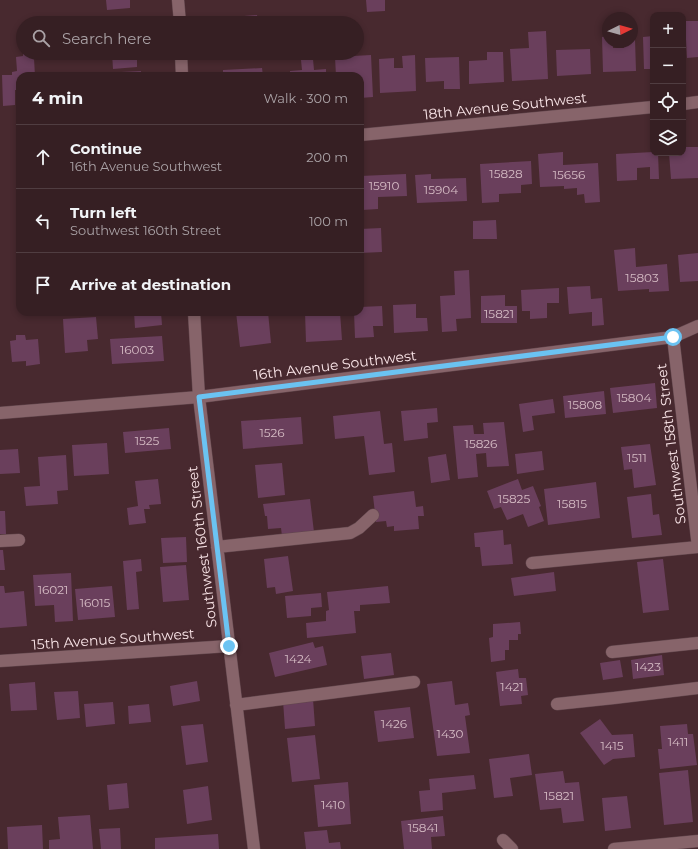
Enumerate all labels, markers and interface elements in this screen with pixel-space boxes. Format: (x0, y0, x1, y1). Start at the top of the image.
north arrow (602, 12, 638, 48)
map controls (650, 12, 686, 156)
button: + (650, 12, 686, 48)
search box (16, 16, 364, 60)
icon: search (30, 27, 52, 49)
text: Search here (62, 29, 151, 48)
button: − (650, 48, 686, 84)
button: locate (650, 84, 686, 120)
text: 4 min (32, 88, 83, 108)
street label: 18th Avenue Southwest (422, 88, 588, 124)
text: Walk · 300 m (263, 90, 348, 106)
button: layers (650, 120, 686, 156)
text: Continue (70, 139, 142, 158)
icon: ahead (32, 146, 54, 168)
text: 200 m (306, 149, 348, 165)
text: 16th Avenue Southwest (70, 158, 222, 174)
house number: 15828 (489, 166, 523, 181)
house number: 15656 (553, 167, 585, 182)
house number: 15910 (369, 178, 399, 193)
house number: 15904 (424, 182, 458, 197)
text: Turn left (70, 203, 137, 222)
icon: left (32, 210, 54, 232)
text: 100 m (309, 213, 348, 229)
text: Southwest 160th Street (70, 222, 221, 238)
house number: 15803 (625, 270, 659, 285)
icon: arrive (32, 274, 54, 296)
text: Arrive at destination (70, 275, 231, 294)
house number: 15821 (484, 306, 514, 321)
route start (664, 328, 682, 346)
house number: 16003 (120, 342, 154, 357)
street label: 16th Avenue Southwest (253, 346, 418, 384)
street label: Southwest 158th Street (652, 362, 690, 525)
house number: 15804 (617, 390, 651, 405)
house number: 15808 (568, 397, 603, 412)
house number: 1526 (259, 425, 285, 440)
house number: 1525 (135, 433, 160, 448)
house number: 15826 (465, 436, 497, 451)
house number: 1511 (627, 450, 647, 465)
street label: Southwest 160th Street (183, 465, 221, 629)
house number: 15825 (498, 491, 530, 506)
house number: 15815 (557, 496, 587, 511)
house number: 16021 (38, 582, 68, 597)
house number: 16015 (80, 595, 111, 610)
street label: 15th Avenue Southwest (31, 624, 195, 654)
route end (220, 637, 238, 655)
house number: 1424 (285, 651, 311, 666)
house number: 1423 (635, 659, 661, 674)
house number: 1421 (500, 679, 524, 694)
house number: 1426 (381, 716, 407, 731)
house number: 1430 (437, 726, 463, 741)
house number: 1411 (668, 734, 688, 749)
house number: 1415 (600, 738, 624, 753)
house number: 15821 (544, 788, 574, 803)
house number: 1410 (321, 797, 345, 812)
house number: 15841 (408, 820, 438, 835)

